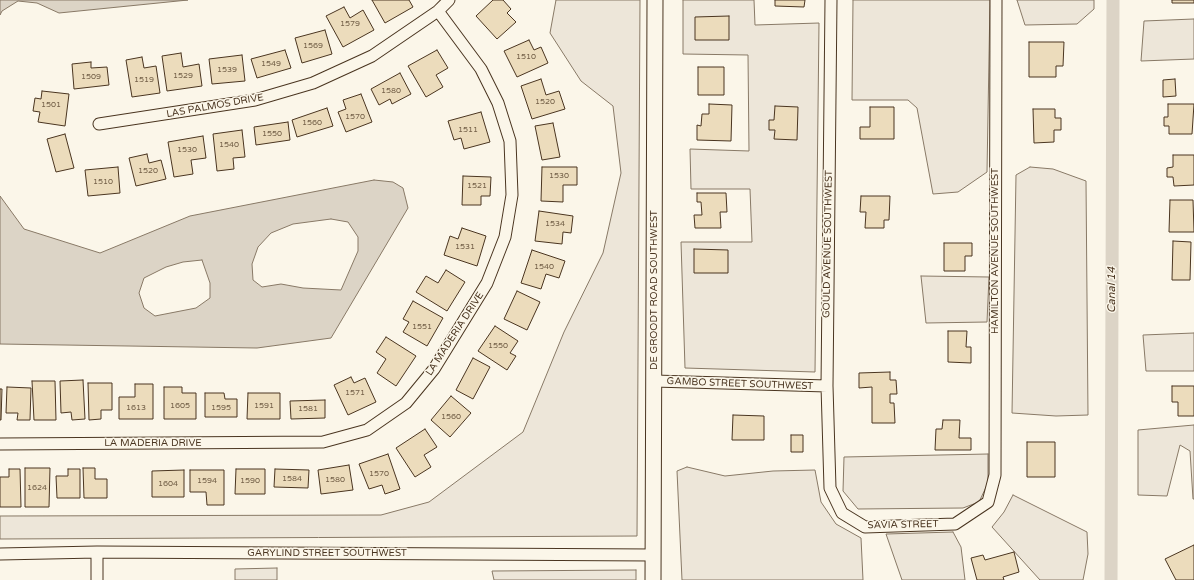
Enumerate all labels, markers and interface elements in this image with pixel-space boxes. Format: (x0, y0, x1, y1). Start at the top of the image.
house number: 1579 (340, 19, 360, 29)
house number: 1569 (303, 41, 323, 51)
house number: 1510 (516, 52, 536, 62)
house number: 1549 (261, 59, 281, 69)
house number: 1539 (217, 65, 237, 75)
house number: 1529 (173, 71, 193, 81)
house number: 1509 (81, 72, 101, 82)
house number: 1519 (134, 75, 154, 85)
house number: 1580 (381, 86, 401, 96)
street label: LAS PALMOS DRIVE (165, 92, 265, 120)
house number: 1520 (535, 97, 555, 107)
house number: 1501 (41, 100, 61, 110)
house number: 1570 (345, 112, 365, 122)
house number: 1560 (302, 118, 322, 128)
house number: 1511 (458, 125, 478, 135)
house number: 1550 (262, 129, 282, 139)
house number: 1540 (219, 140, 239, 150)
house number: 1530 (177, 145, 197, 155)
house number: 1520 (138, 166, 158, 176)
street label: HAMILTON AVENUE SOUTHWEST (989, 168, 1001, 334)
street label: GOULD AVENUE SOUTHWEST (821, 170, 835, 318)
house number: 1530 (549, 171, 569, 181)
house number: 1510 (93, 177, 113, 187)
house number: 1521 (467, 181, 487, 191)
street label: DE GROODT ROAD SOUTHWEST (648, 210, 660, 370)
house number: 1534 (545, 219, 565, 229)
house number: 1531 (455, 242, 475, 252)
house number: 1540 (534, 262, 554, 272)
water label: Canal 14 (1105, 267, 1119, 313)
street label: LA MADERIA DRIVE (423, 290, 487, 378)
house number: 1551 (412, 322, 432, 332)
house number: 1550 (488, 341, 508, 351)
street label: GAMBO STREET SOUTHWEST (667, 375, 813, 393)
house number: 1571 (345, 388, 365, 398)
house number: 1605 (170, 401, 190, 411)
house number: 1591 (254, 401, 274, 411)
house number: 1613 (126, 403, 146, 413)
house number: 1595 (211, 403, 231, 413)
house number: 1581 (298, 404, 318, 414)
house number: 1560 (441, 412, 461, 422)
street label: LA MADERIA DRIVE (104, 437, 202, 449)
house number: 1570 (369, 469, 389, 479)
house number: 1584 (282, 474, 302, 484)
house number: 1580 (325, 475, 345, 485)
house number: 1594 (197, 476, 217, 486)
house number: 1590 (240, 476, 260, 486)
house number: 1604 (158, 479, 178, 489)
house number: 1624 (27, 483, 47, 493)
street label: SAVIA STREET (867, 518, 939, 532)
street label: GARYLIND STREET SOUTHWEST (247, 547, 407, 559)

